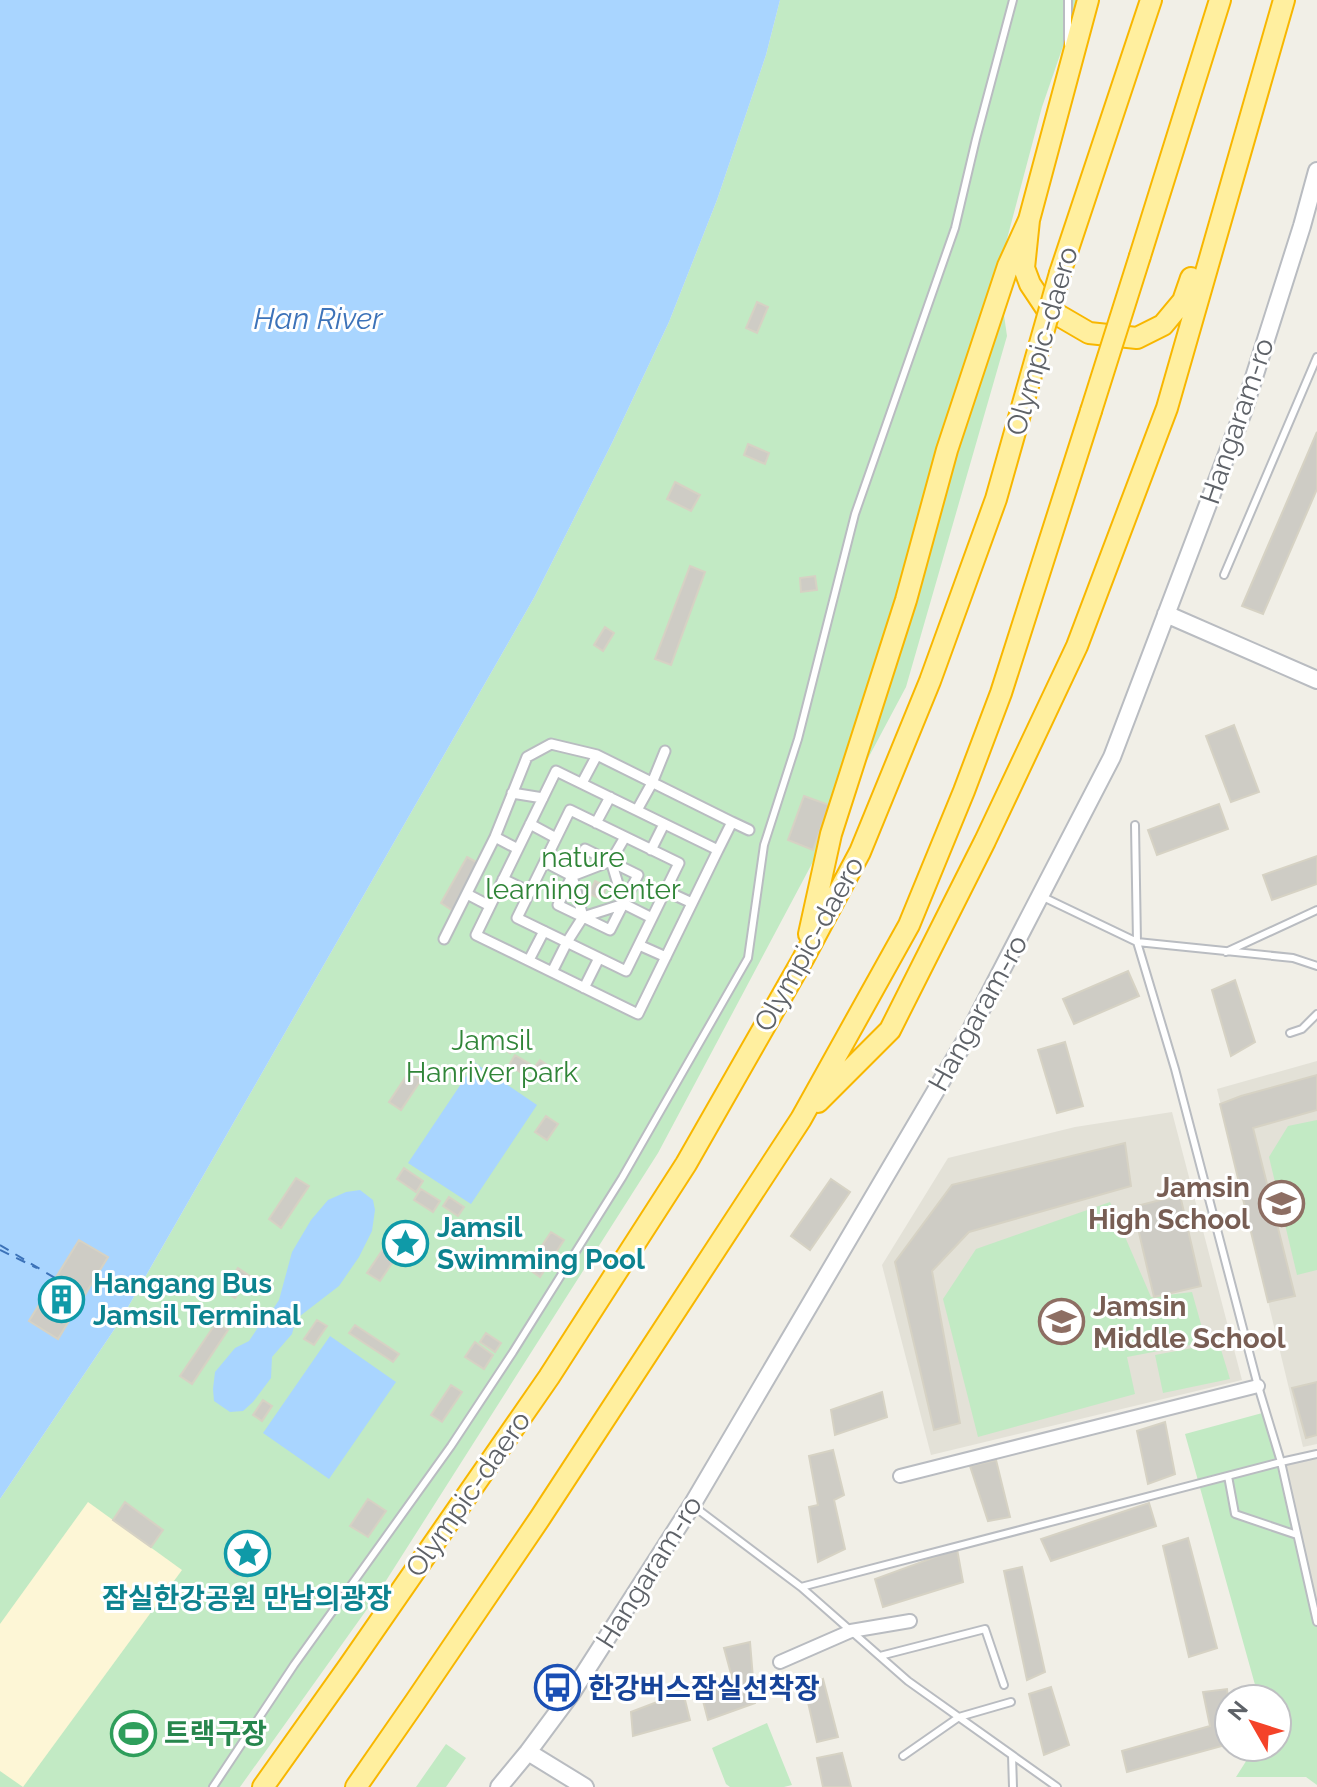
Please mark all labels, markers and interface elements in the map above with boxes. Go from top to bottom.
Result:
street label: Olympic-daero [999,243,1085,439]
water label: Han River [253,301,384,336]
street label: Hangaram-ro [1193,334,1281,508]
park label: nature learning center [485,841,681,906]
street label: Olympic-daero [747,851,871,1037]
street label: Hangaram-ro [922,929,1034,1097]
park label: Jamsil Hanriver park [406,1024,578,1089]
place label: Jamsin High School [1088,1171,1250,1236]
school or university icon: Jamsin High School [1257,1179,1305,1227]
place label: Jamsil Swimming Pool [437,1211,645,1276]
place icon: Jamsil Swimming Pool [382,1219,430,1267]
place label: Hangang Bus Jamsil Terminal [93,1267,301,1332]
building icon: Hangang Bus Jamsil Terminal [38,1275,86,1323]
place label: Jamsin Middle School [1093,1290,1286,1355]
school or university icon: Jamsin Middle School [1038,1298,1086,1346]
street label: Olympic-daero [399,1405,537,1583]
street label: Hangaram-ro [589,1490,709,1654]
place icon: 잠실한강공원 만남의광장 [223,1529,271,1577]
place label: 잠실한강공원 만남의광장 [102,1582,392,1615]
bus stop icon: 한강버스잠실선착장 [533,1664,581,1712]
place label: 한강버스잠실선착장 [588,1672,820,1705]
north arrow [1213,1683,1293,1763]
text: N [1222,1696,1253,1725]
sports icon: 트랙구장 [109,1709,157,1757]
place label: 트랙구장 [164,1717,267,1750]

